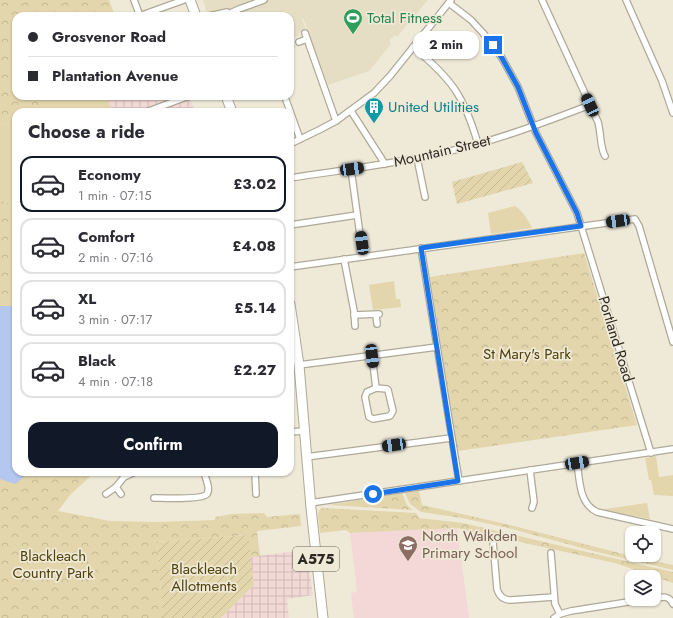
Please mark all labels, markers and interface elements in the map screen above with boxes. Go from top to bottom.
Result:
sports icon: Total Fitness [342,7,364,35]
place label: Total Fitness [367,7,442,29]
text: Grosvenor Road [52,26,166,48]
callout: 2 min [413,31,479,59]
text: 2 min [429,35,463,54]
route end [484,36,502,54]
text: Plantation Avenue [52,65,178,87]
car [579,92,601,118]
building icon: United Utilities [363,96,385,124]
place label: United Utilities [388,96,479,118]
text: Choose a ride [28,119,145,145]
street label: Mountain Street [391,129,493,173]
car [339,161,365,177]
text: Economy [78,164,141,186]
icon: car [30,166,66,202]
text: £3.02 [233,173,276,195]
text: 1 min · 07:15 [78,186,152,205]
car [605,213,631,229]
text: Comfort [78,226,135,248]
icon: car [30,228,66,264]
car [354,230,370,256]
text: £4.08 [232,235,276,257]
text: 2 min · 07:16 [78,248,153,267]
text: XL [78,288,96,310]
icon: car [30,290,66,326]
street label: Portland Road [593,293,639,385]
text: £5.14 [234,297,276,319]
text: 3 min · 07:17 [78,310,152,329]
car [365,343,379,369]
park label: St Mary's Park [483,343,571,365]
text: Black [78,350,116,372]
icon: car [30,352,66,388]
text: £2.27 [233,359,276,381]
text: 4 min · 07:18 [78,372,153,391]
button: Confirm [28,422,278,468]
car [381,437,407,453]
car [564,455,590,471]
route start [364,485,382,503]
place label: North Walkden Primary School [422,525,518,564]
map controls [625,526,661,606]
button: locate [625,526,661,562]
school or university icon: North Walkden Primary School [397,534,419,562]
park label: Blackleach Country Park [12,545,94,584]
road number: A575 [293,547,339,571]
park label: Blackleach Allotments [171,558,237,597]
button: layers [625,570,661,606]

